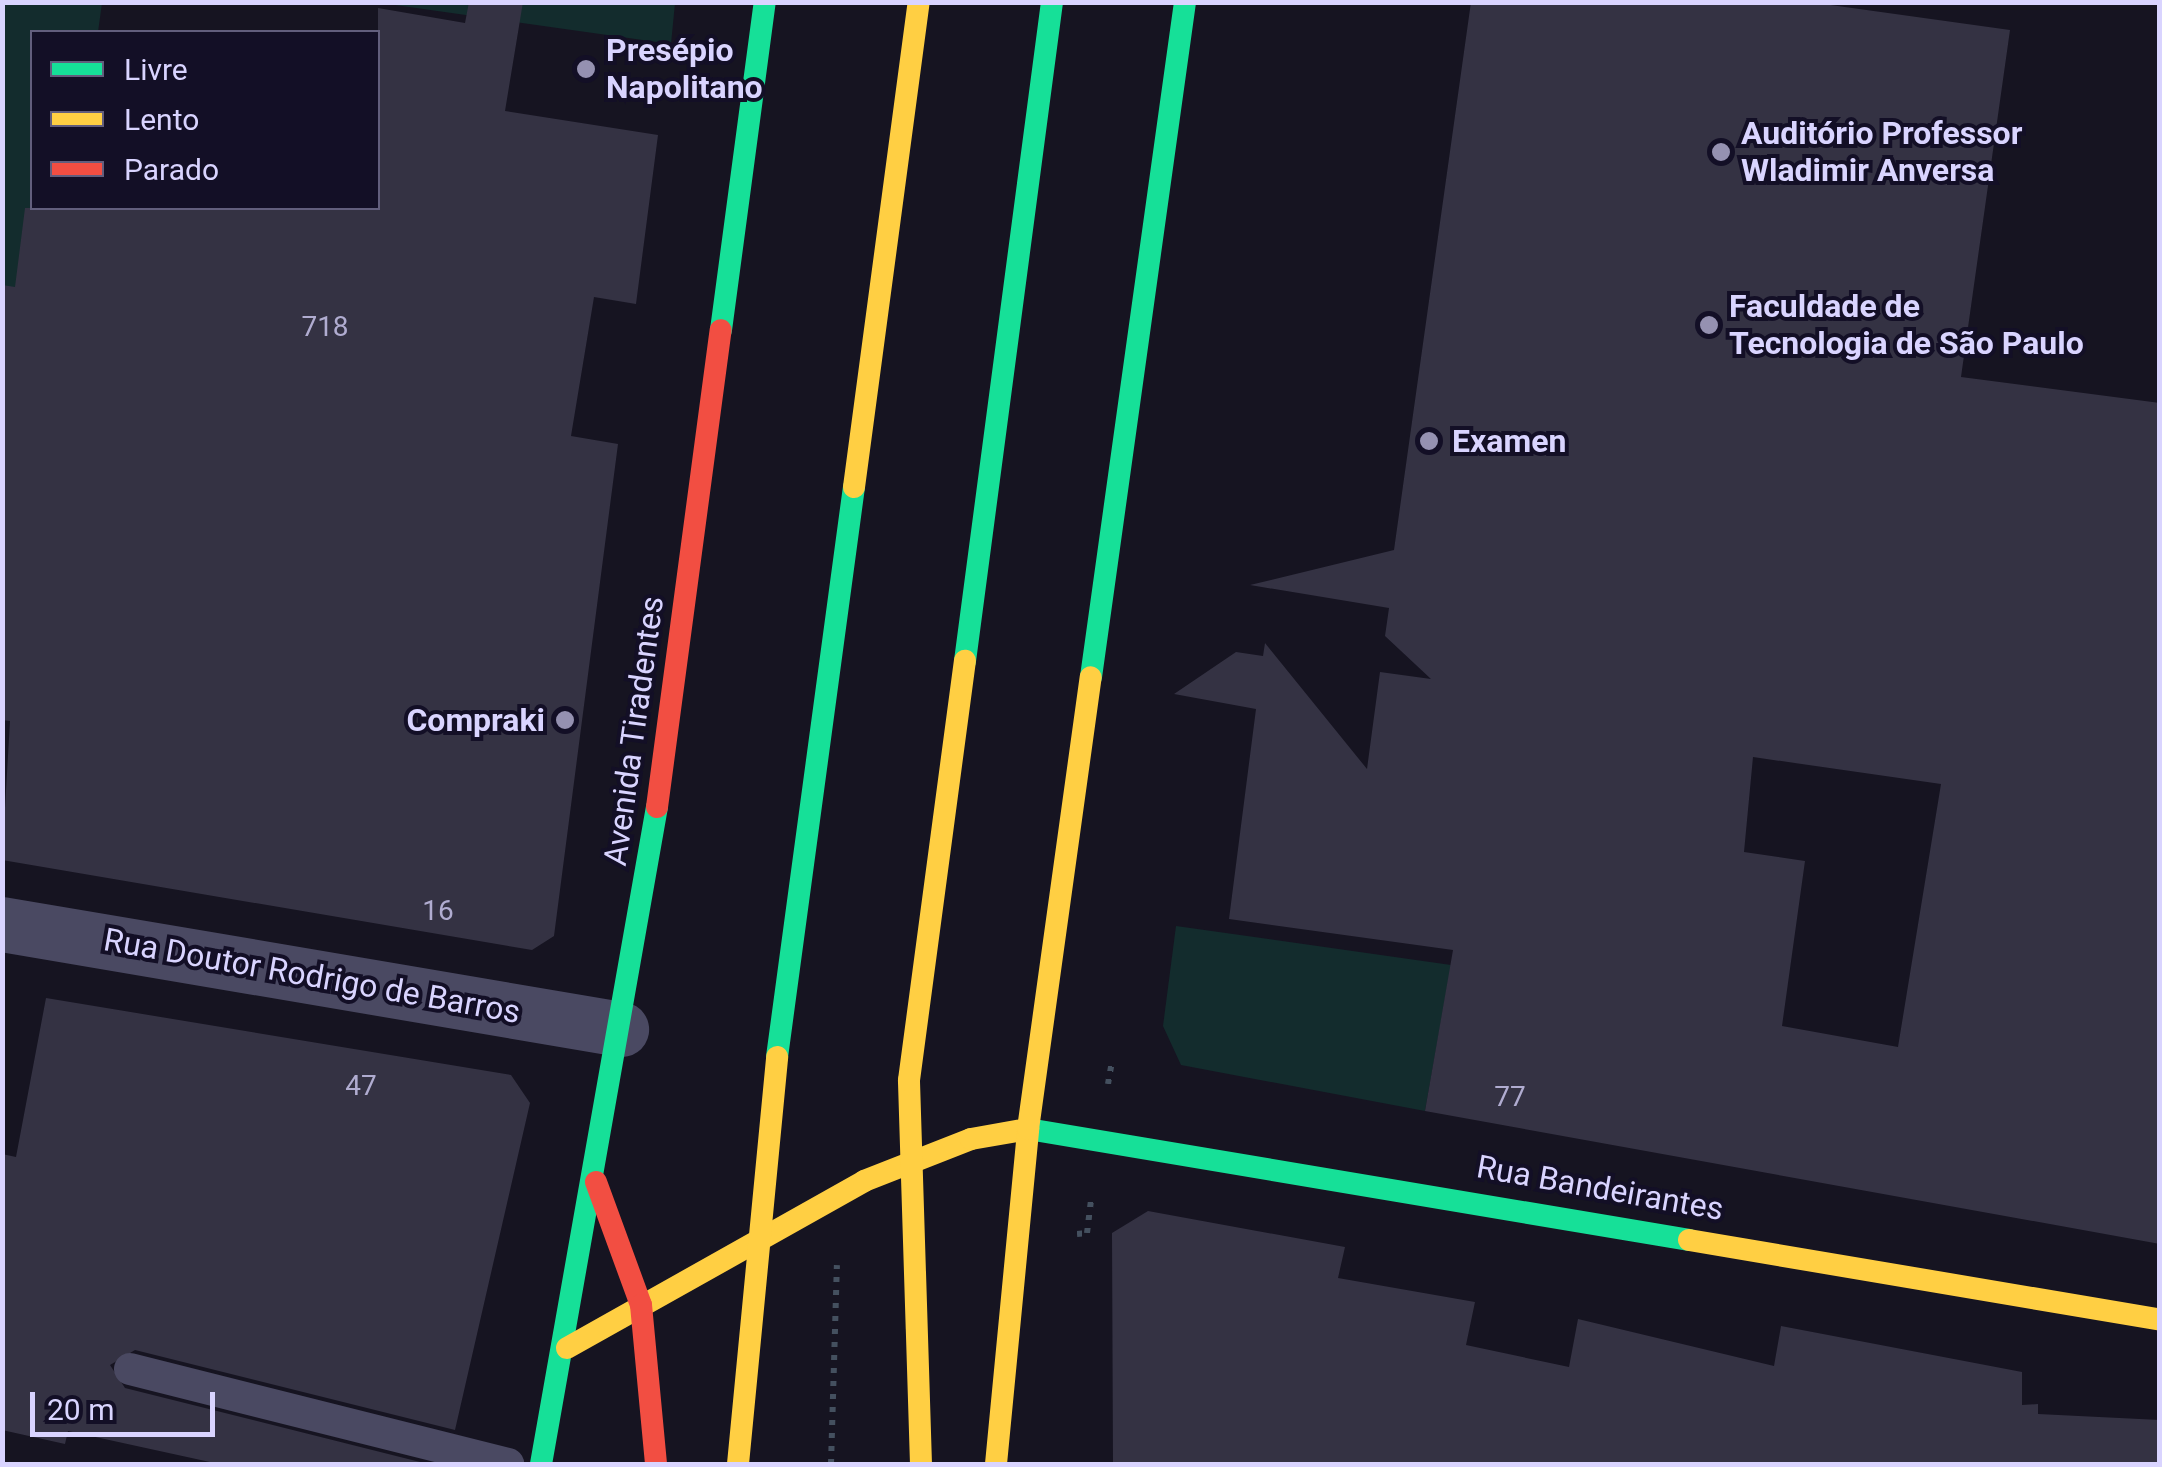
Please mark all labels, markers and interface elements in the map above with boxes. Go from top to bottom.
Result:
legend [30,30,380,210]
place label: Presépio Napolitano [606,32,763,107]
text: Livre [124,52,188,87]
marker: Presépio Napolitano [575,58,597,80]
text: Lento [124,102,199,137]
place label: Auditório Professor Wladimir Anversa [1741,115,2022,190]
marker: Auditório Professor Wladimir Anversa [1710,141,1732,163]
text: Parado [124,152,219,187]
place label: Faculdade de Tecnologia de São Paulo [1729,288,2084,363]
house number: 718 [301,310,349,344]
marker: Faculdade de Tecnologia de São Paulo [1698,314,1720,336]
place label: Examen [1452,422,1566,460]
marker: Examen [1416,428,1442,454]
street label: Avenida Tiradentes [596,593,672,869]
place label: Compraki [406,701,545,739]
marker: Compraki [554,709,576,731]
house number: 16 [422,894,454,928]
street label: Rua Doutor Rodrigo de Barros [101,920,523,1032]
house number: 47 [345,1069,377,1103]
house number: 77 [1494,1080,1526,1114]
street label: Rua Bandeirantes [1474,1147,1726,1229]
scale bar [35,1372,220,1434]
text: 20 m [47,1392,114,1427]

